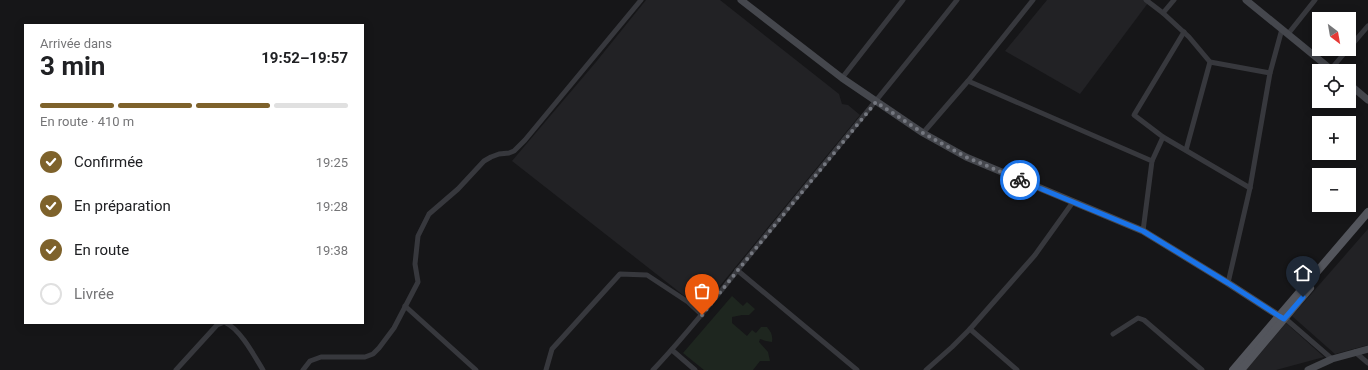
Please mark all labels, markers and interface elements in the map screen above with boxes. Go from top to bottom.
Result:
north arrow [1312,12,1356,56]
map controls [1312,12,1356,212]
text: Arrivée dans [40,36,112,51]
text: 19:52–19:57 [261,49,348,67]
text: 3 min [40,51,105,81]
button: locate [1312,64,1356,108]
text: En route · 410 m [40,114,134,129]
button: + [1312,116,1356,160]
icon: check [40,151,62,173]
text: Confirmée [74,153,143,171]
text: 19:25 [316,155,348,170]
courier [1000,160,1040,200]
button: − [1312,168,1356,212]
icon: bike [1009,169,1031,191]
icon: check [40,195,62,217]
text: En préparation [74,197,171,215]
text: 19:28 [316,199,348,214]
icon: check [40,239,62,261]
text: En route [74,241,129,259]
text: 19:38 [316,243,348,258]
pin [1286,256,1320,297]
icon: home [1292,262,1314,284]
pin [685,274,719,315]
icon: bag [691,280,713,302]
text: Livrée [74,285,114,303]

